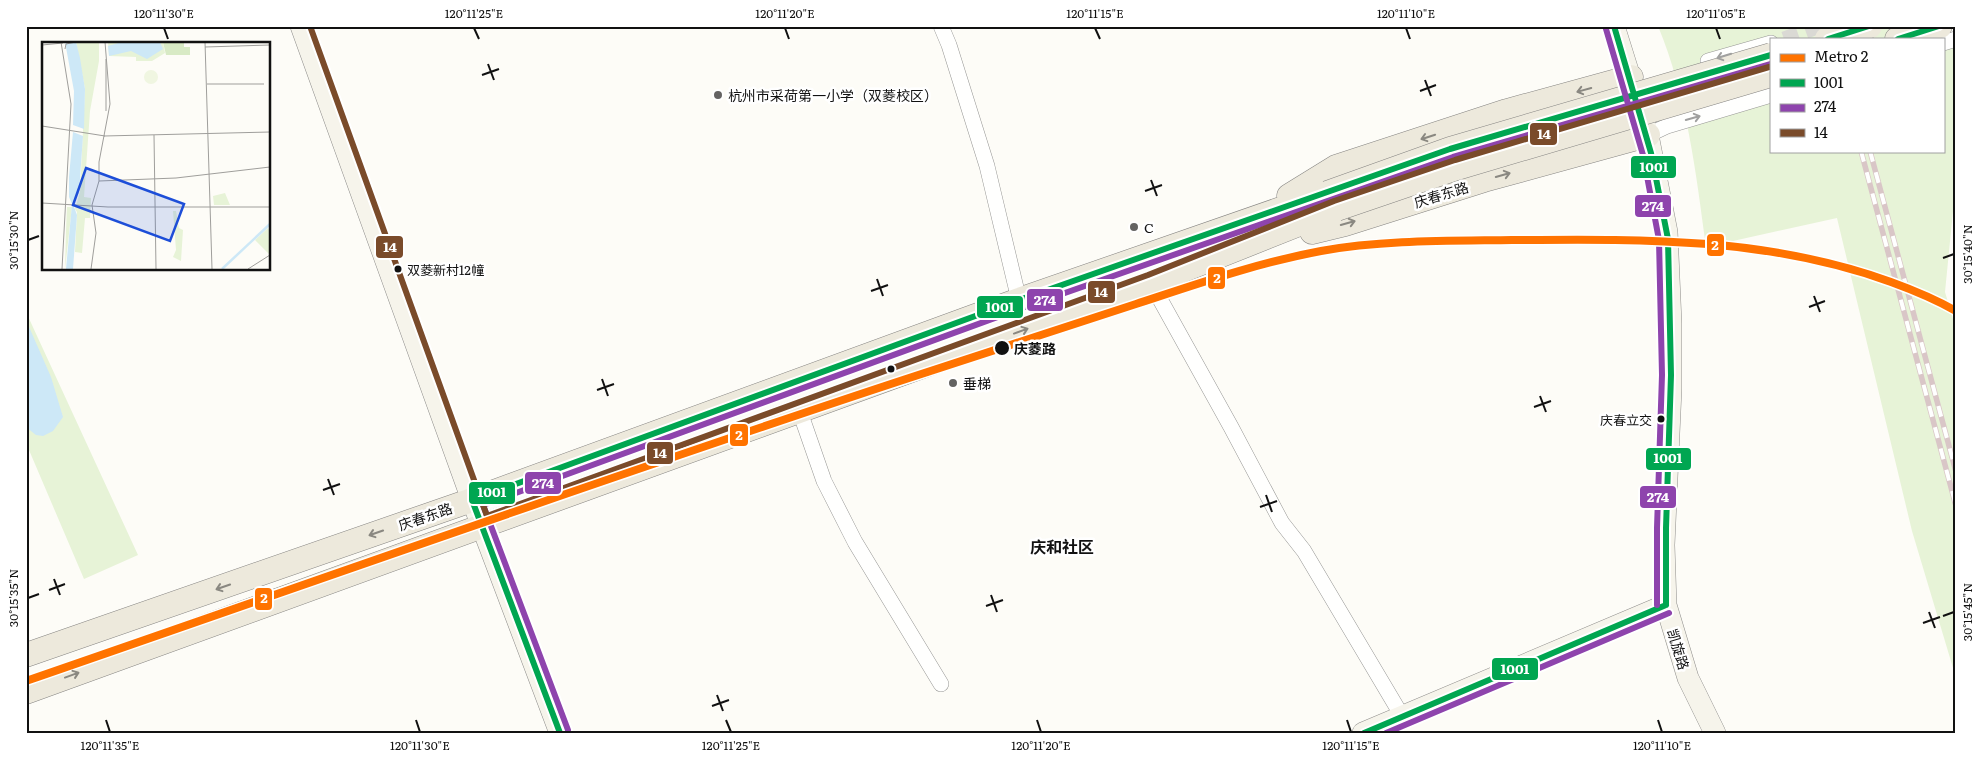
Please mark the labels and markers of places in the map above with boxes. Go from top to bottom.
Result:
place label: 杭州市采荷第一小学（双菱校区） [728,85,938,105]
marker: 杭州市采荷第一小学（双菱校区） [712,89,724,101]
place label: C [1144,217,1154,237]
marker: C [1128,221,1140,233]
place label: 双菱新村12幢 [407,260,484,279]
marker: 双菱新村12幢 [393,264,403,274]
place label: 庆菱路 [1014,338,1056,358]
marker: 庆菱路 [993,339,1011,357]
unlabelled marker [886,364,896,374]
place label: 垂梯 [963,373,991,393]
marker: 垂梯 [947,377,959,389]
place label: 庆春立交 [1600,410,1652,429]
marker: 庆春立交 [1656,414,1666,424]

